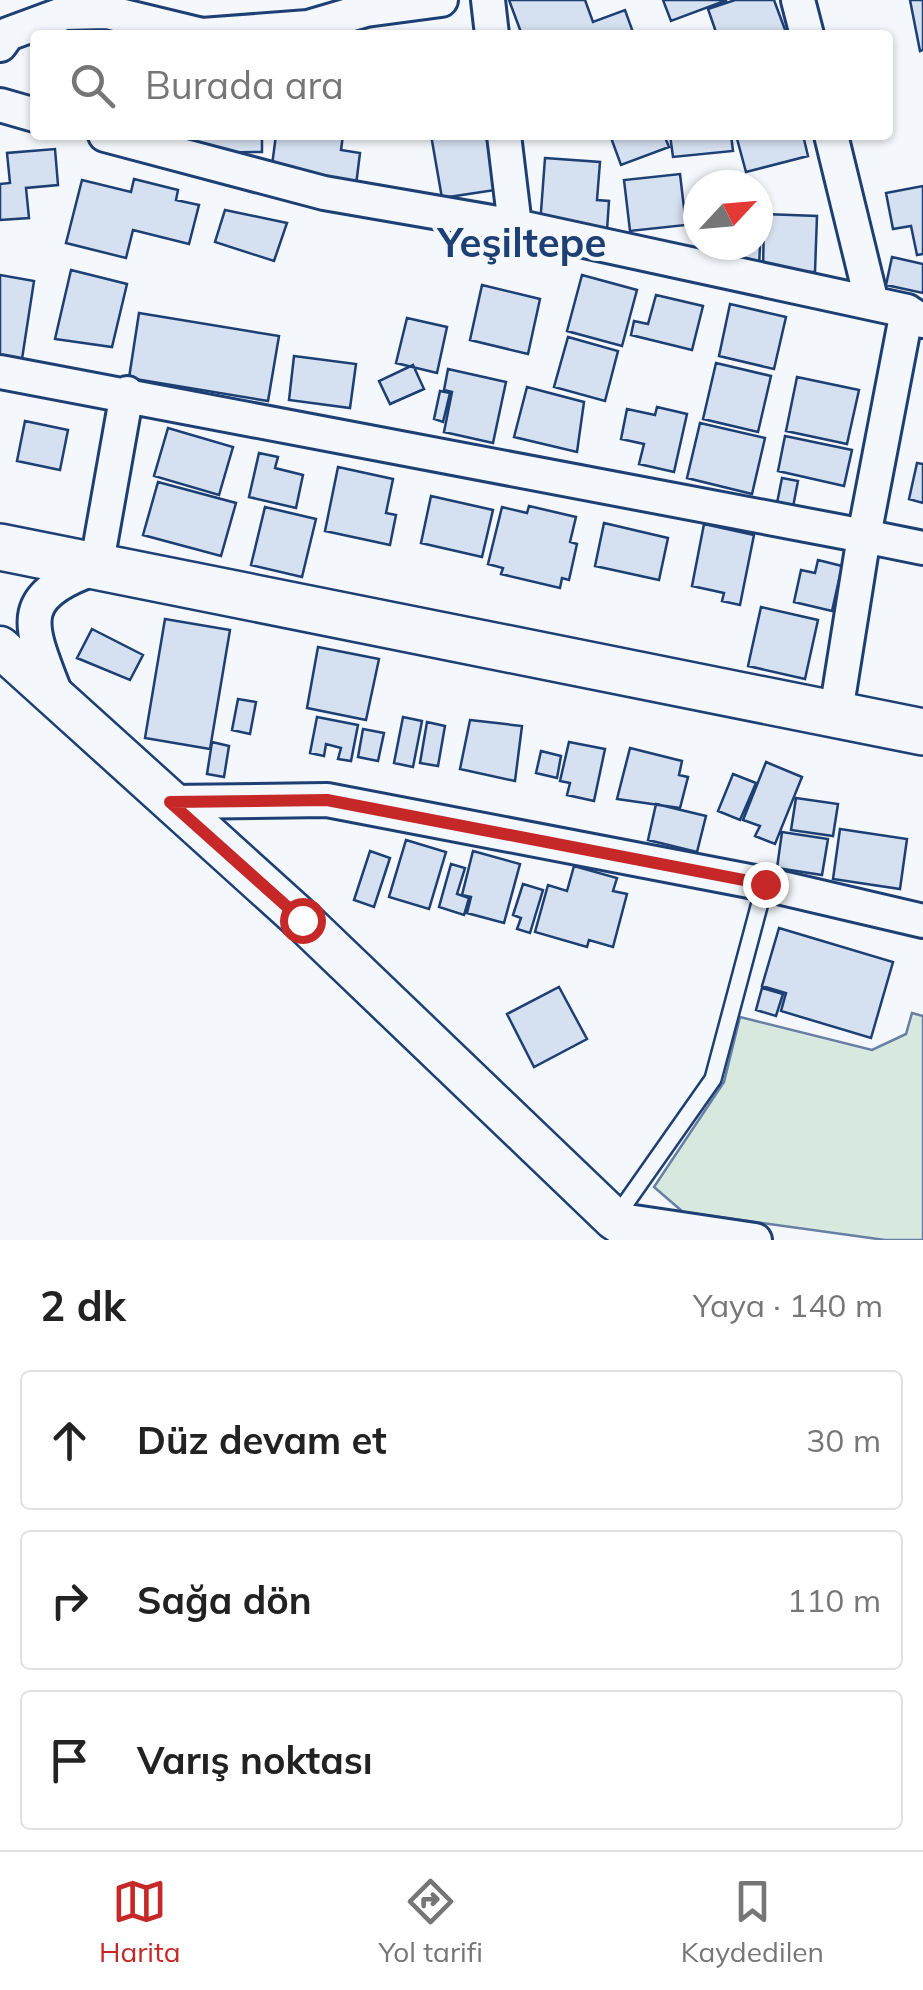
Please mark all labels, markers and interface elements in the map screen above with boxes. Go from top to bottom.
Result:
search box [30,30,893,140]
icon: search [65,58,120,113]
text: Burada ara [145,61,344,109]
north arrow [683,170,773,260]
district label: Yeşiltepe [436,217,606,267]
route end [743,862,789,908]
route start [280,898,326,944]
text: 2 dk [40,1279,126,1332]
text: Yaya · 140 m [693,1285,883,1325]
icon: ahead [42,1413,97,1468]
text: Düz devam et [137,1416,387,1464]
text: 30 m [806,1420,881,1460]
icon: right [42,1573,97,1628]
text: Sağa dön [137,1576,312,1624]
text: 110 m [787,1580,881,1620]
icon: arrive [42,1733,97,1788]
text: Varış noktası [137,1736,373,1784]
tab: Harita [99,1874,181,1969]
tab: Yol tarifi [379,1874,483,1969]
tab: Kaydedilen [681,1874,824,1969]

